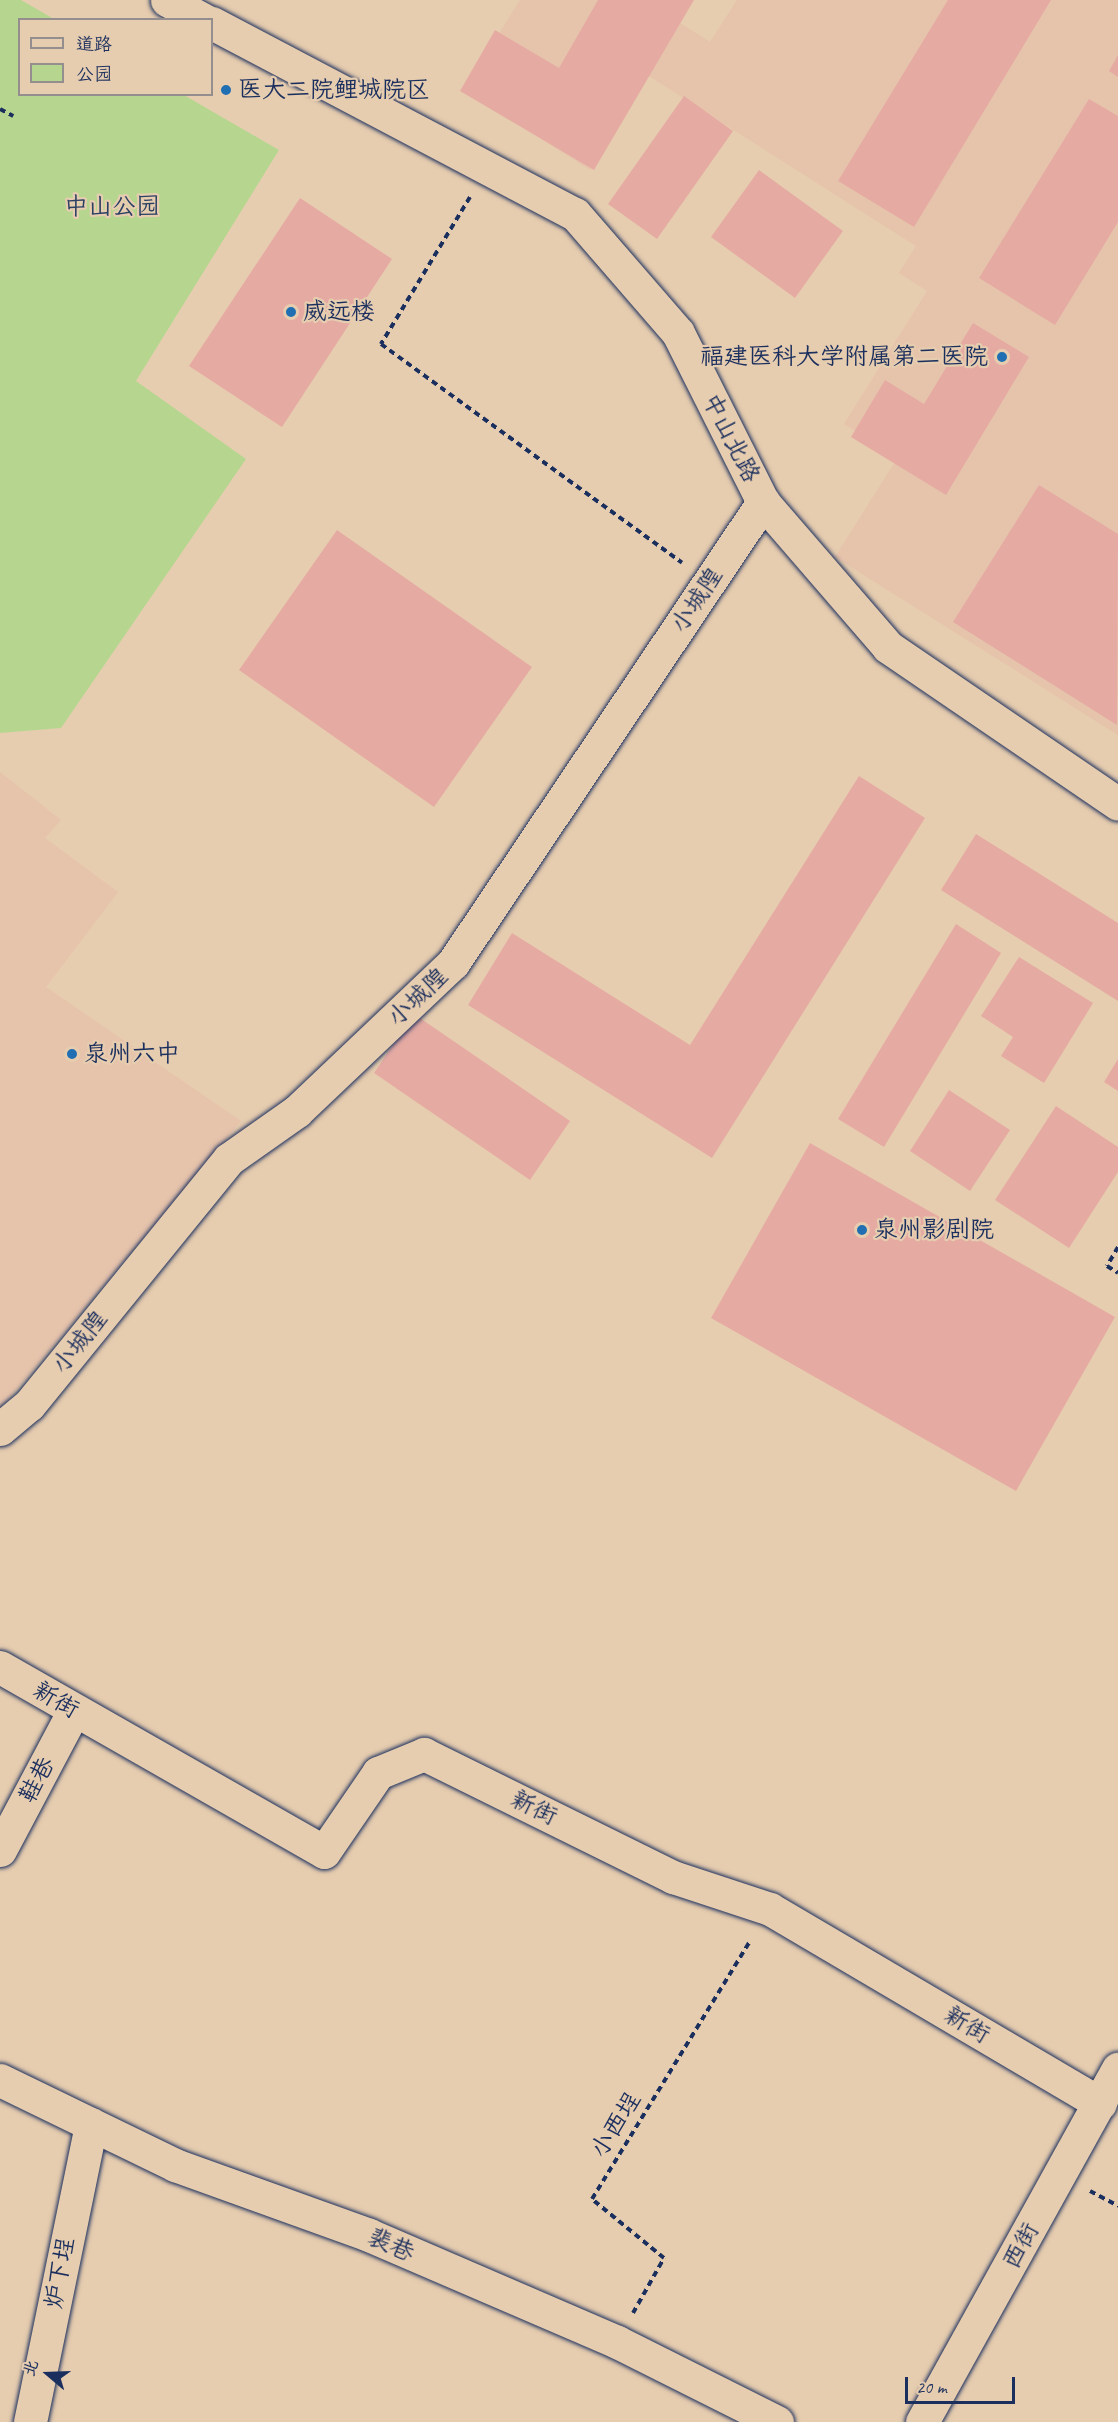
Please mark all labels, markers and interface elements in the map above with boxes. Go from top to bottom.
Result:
legend [18,18,213,96]
text: 道路 [76,33,112,55]
text: 公园 [76,63,112,85]
place label: 医大二院鲤城院区 [238,76,430,104]
marker: 医大二院鲤城院区 [219,83,233,97]
park label: 中山公园 [64,193,160,221]
place label: 威远楼 [303,298,375,326]
marker: 威远楼 [284,305,298,319]
place label: 福建医科大学附属第二医院 [700,343,988,371]
marker: 福建医科大学附属第二医院 [993,348,1011,366]
street label: 中山北路 [696,389,766,487]
street label: 小城隍 [665,562,729,638]
street label: 小城隍 [382,962,454,1032]
place label: 泉州六中 [84,1040,180,1068]
marker: 泉州六中 [65,1047,79,1061]
place label: 泉州影剧院 [874,1216,994,1244]
marker: 泉州影剧院 [855,1223,869,1237]
street label: 小城隍 [46,1305,114,1379]
street label: 新街 [28,1676,84,1724]
street label: 鞋巷 [13,1752,61,1808]
street label: 新街 [506,1785,562,1831]
street label: 新街 [939,2000,995,2050]
street label: 小西埕 [585,2087,647,2163]
street label: 西街 [997,2218,1045,2274]
street label: 裴巷 [363,2222,419,2268]
street label: 炉下埕 [39,2235,81,2311]
north arrow [18,2344,78,2404]
text: 北 [19,2357,43,2379]
scale bar [908,2365,1018,2403]
text: 20 m [916,2376,947,2398]

